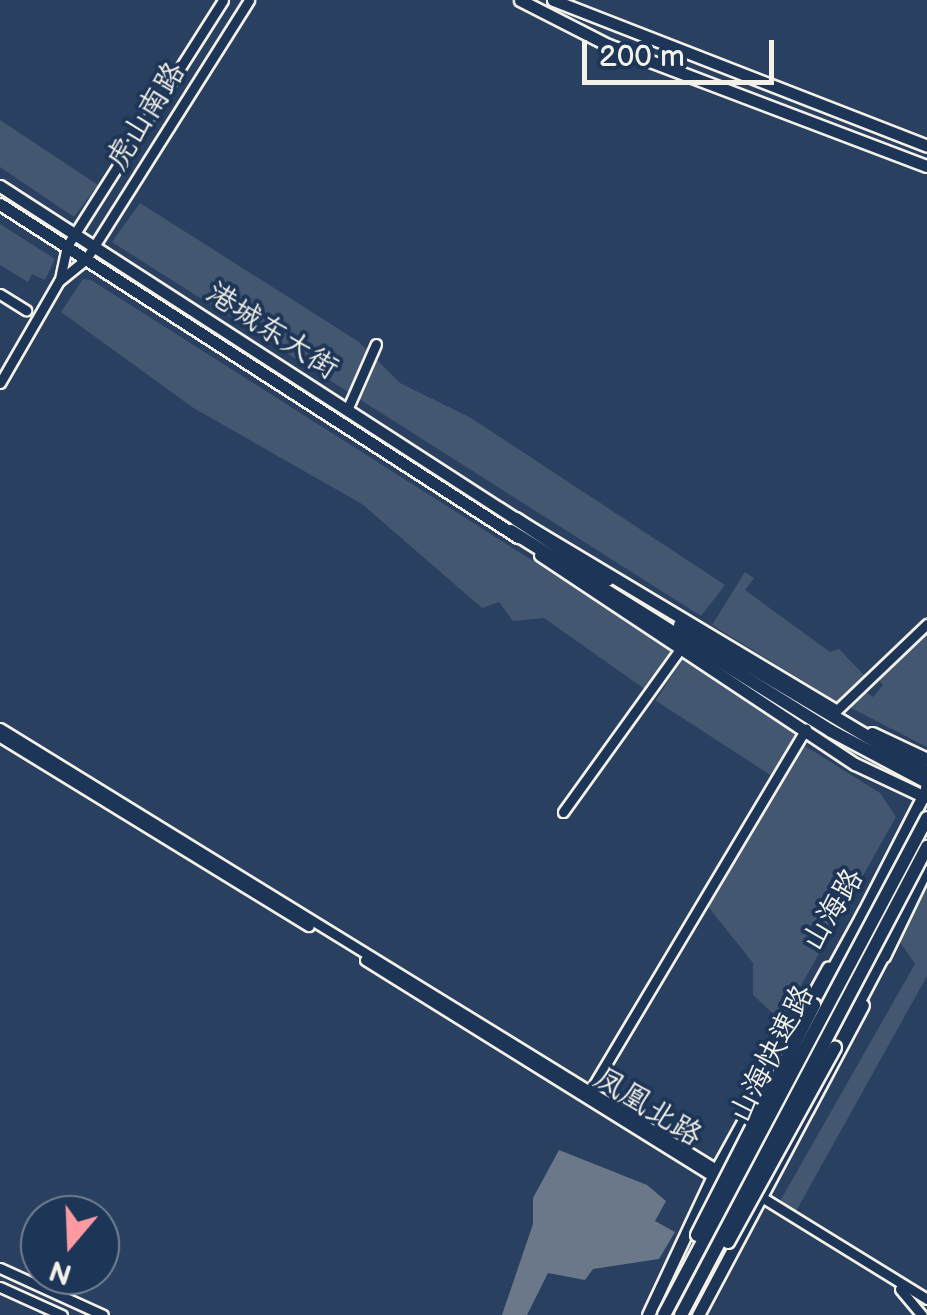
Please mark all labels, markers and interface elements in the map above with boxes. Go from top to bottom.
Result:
scale bar [587,20,780,82]
text: 200 m [599,39,685,75]
street label: 虎山南路 [99,56,193,176]
street label: 港城东大街 [199,275,345,387]
street label: 山海路 [794,862,872,958]
street label: 山海快速路 [722,979,822,1129]
street label: 凤凰北路 [588,1060,708,1154]
north arrow [20,1195,120,1295]
text: N [45,1253,76,1291]

